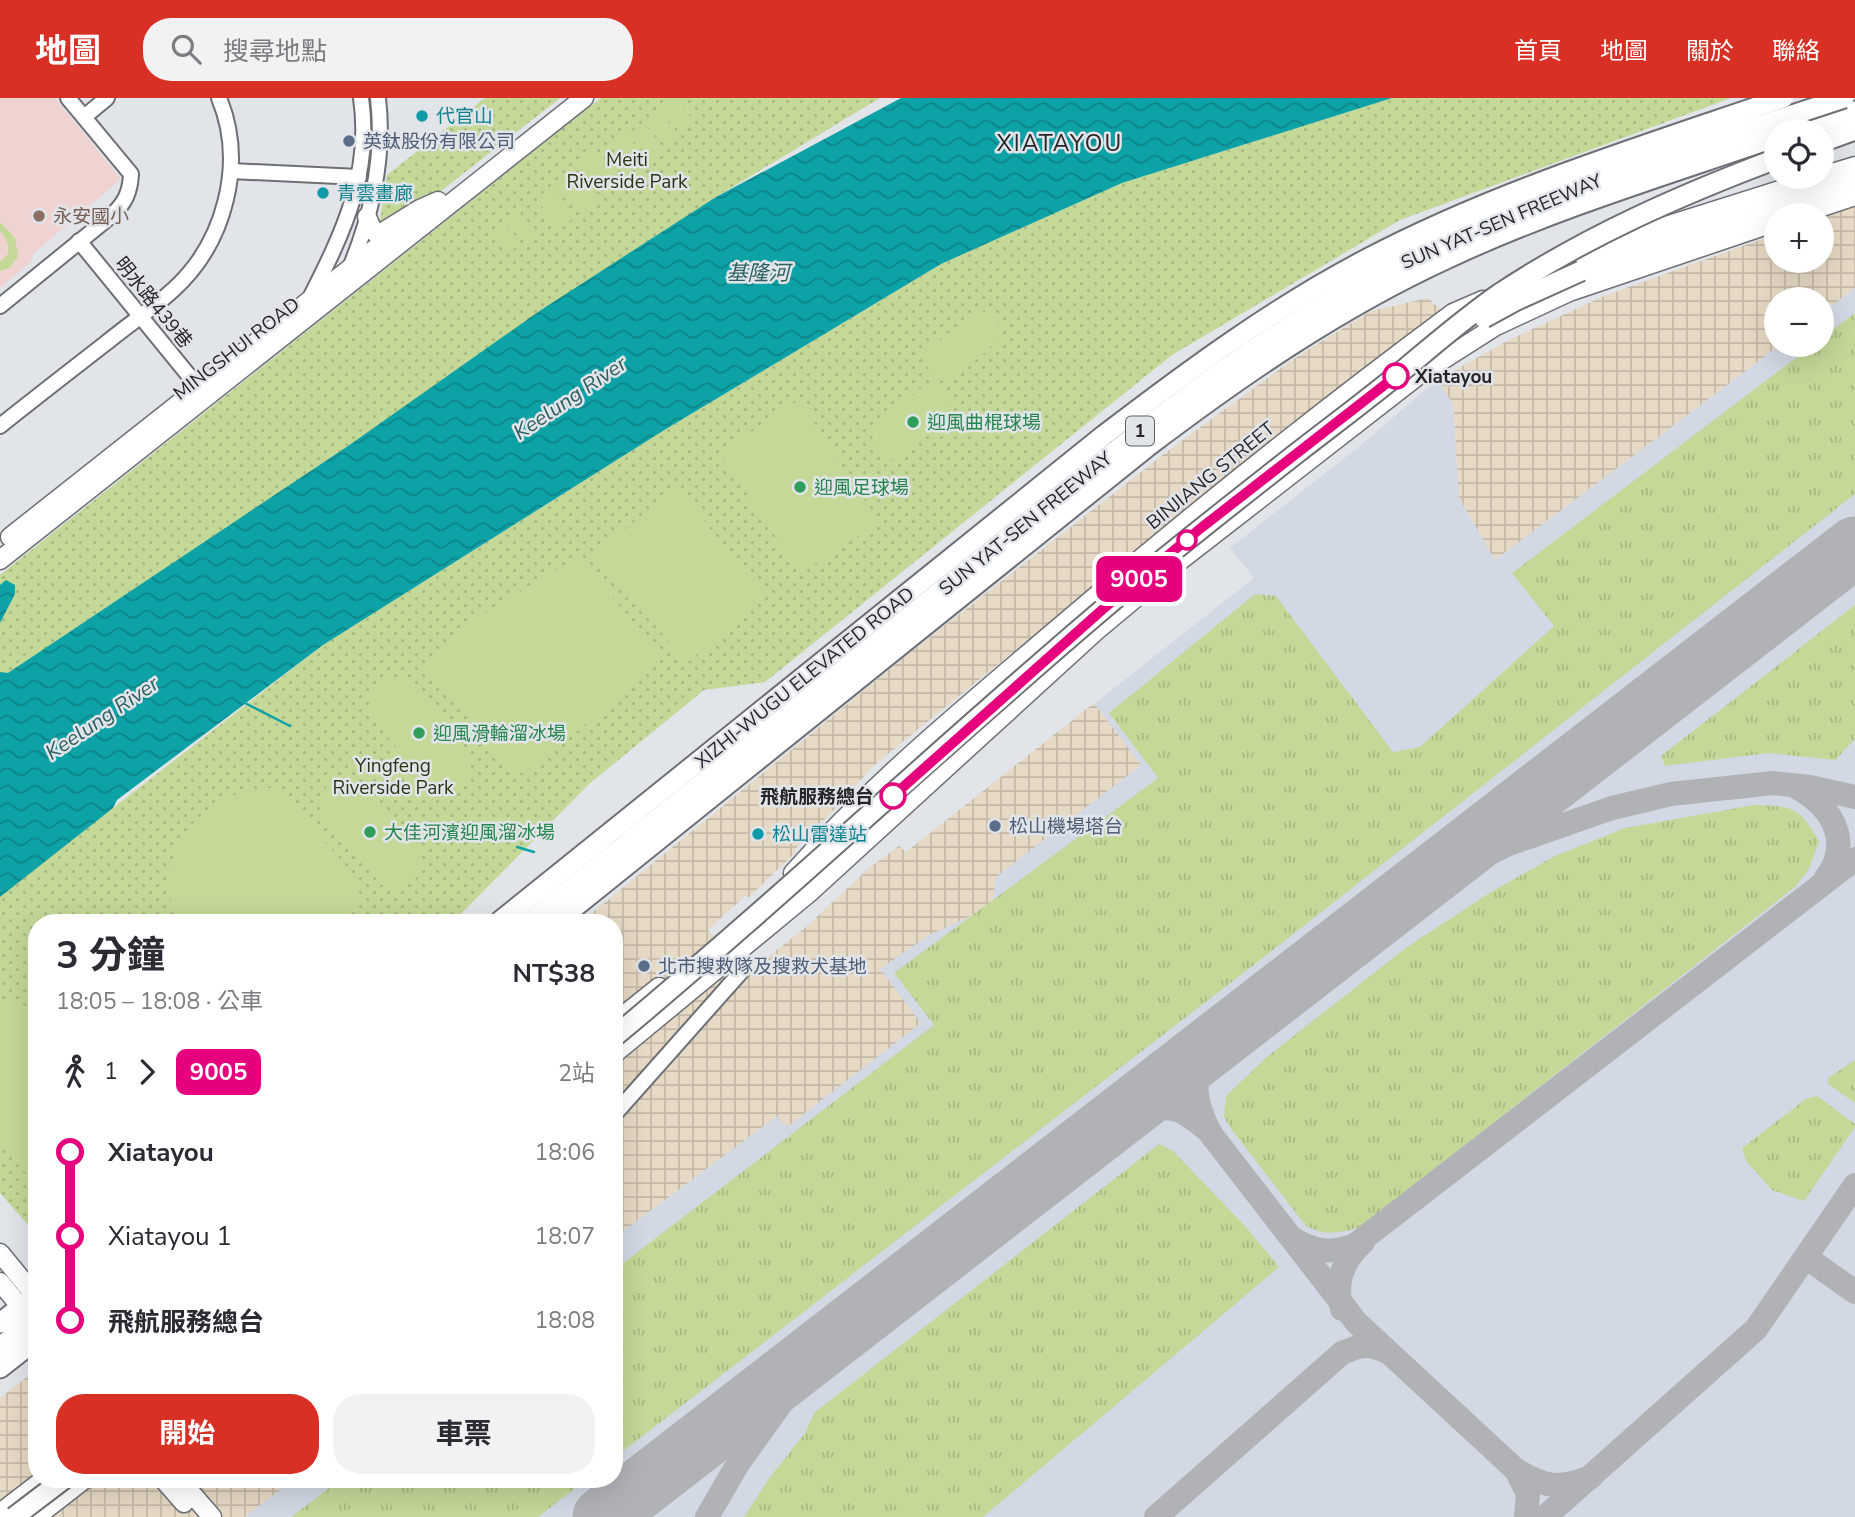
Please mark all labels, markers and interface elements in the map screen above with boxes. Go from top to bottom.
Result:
search box [143,18,633,81]
text: 地圖 [35,29,101,74]
icon: search [167,30,205,68]
text: 搜尋地點 [223,34,327,69]
text: 首頁 [1514,35,1562,67]
text: 地圖 [1600,35,1648,67]
text: 關於 [1686,35,1734,67]
text: 聯絡 [1772,35,1820,67]
place label: 代官山 [436,104,493,130]
marker: 代官山 [414,108,430,124]
map controls [1764,119,1834,357]
button: locate [1764,119,1834,189]
district label: XIATAYOU [997,128,1123,159]
place label: 英鈦股份有限公司 [363,129,515,155]
marker: 英鈦股份有限公司 [341,133,357,149]
park label: Meiti Riverside Park [566,147,688,195]
street label: SUN YAT-SEN FREEWAY [1397,168,1606,276]
place label: 青雲畫廊 [337,181,413,207]
marker: 青雲畫廊 [315,185,331,201]
button: + [1764,203,1834,273]
place label: 永安國小 [53,204,129,230]
marker: 永安國小 [31,208,47,224]
street label: 明水路439巷 [108,252,198,354]
water label: 基隆河 [727,259,793,287]
button: − [1764,287,1834,357]
street label: MINGSHUI ROAD [168,291,305,406]
water label: Keelung River [508,349,633,446]
marker: Xiatayou [1383,363,1409,389]
place label: Xiatayou [1414,364,1492,390]
place label: 迎風曲棍球場 [927,410,1041,436]
marker: 迎風曲棍球場 [905,414,921,430]
road number: 1 [1126,416,1154,446]
street label: BINJIANG STREET [1141,416,1281,536]
street label: SUN YAT-SEN FREEWAY [934,445,1118,602]
place label: 迎風足球場 [814,475,909,501]
marker: 迎風足球場 [792,479,808,495]
unlabelled marker [1177,530,1197,550]
line badge: 9005 [1090,556,1188,602]
text: 9005 [1110,563,1168,595]
street label: XIZHI-WUGU ELEVATED ROAD [689,581,920,775]
water label: Keelung River [40,669,165,766]
place label: 迎風滑輪溜冰場 [433,721,566,747]
marker: 迎風滑輪溜冰場 [411,725,427,741]
park label: Yingfeng Riverside Park [332,753,454,801]
marker: 飛航服務總台 [880,783,906,809]
place label: 飛航服務總台 [760,784,874,810]
place label: 松山機場塔台 [1009,814,1123,840]
marker: 松山機場塔台 [987,818,1003,834]
place label: 大佳河濱迎風溜冰場 [384,820,555,846]
place label: 松山雷達站 [772,822,867,848]
marker: 大佳河濱迎風溜冰場 [362,824,378,840]
marker: 松山雷達站 [750,826,766,842]
text: 3 分鐘 [56,930,165,981]
place label: 北市搜救隊及搜救犬基地 [658,954,867,980]
text: NT$38 [513,956,595,991]
marker: 北市搜救隊及搜救犬基地 [636,958,652,974]
text: 18:05 – 18:08 · 公車 [56,986,263,1017]
icon: walk [56,1053,94,1091]
icon: forward [128,1053,166,1091]
text: 1 [104,1056,118,1087]
text: 9005 [190,1056,247,1088]
text: 2站 [558,1058,595,1089]
text: Xiatayou [108,1135,214,1170]
text: 18:06 [535,1137,595,1168]
text: Xiatayou 1 [108,1219,232,1254]
text: 18:07 [535,1221,595,1252]
text: 飛航服務總台 [108,1305,264,1340]
text: 18:08 [535,1305,595,1336]
button: 開始 [56,1394,319,1474]
button: 車票 [333,1394,595,1474]

